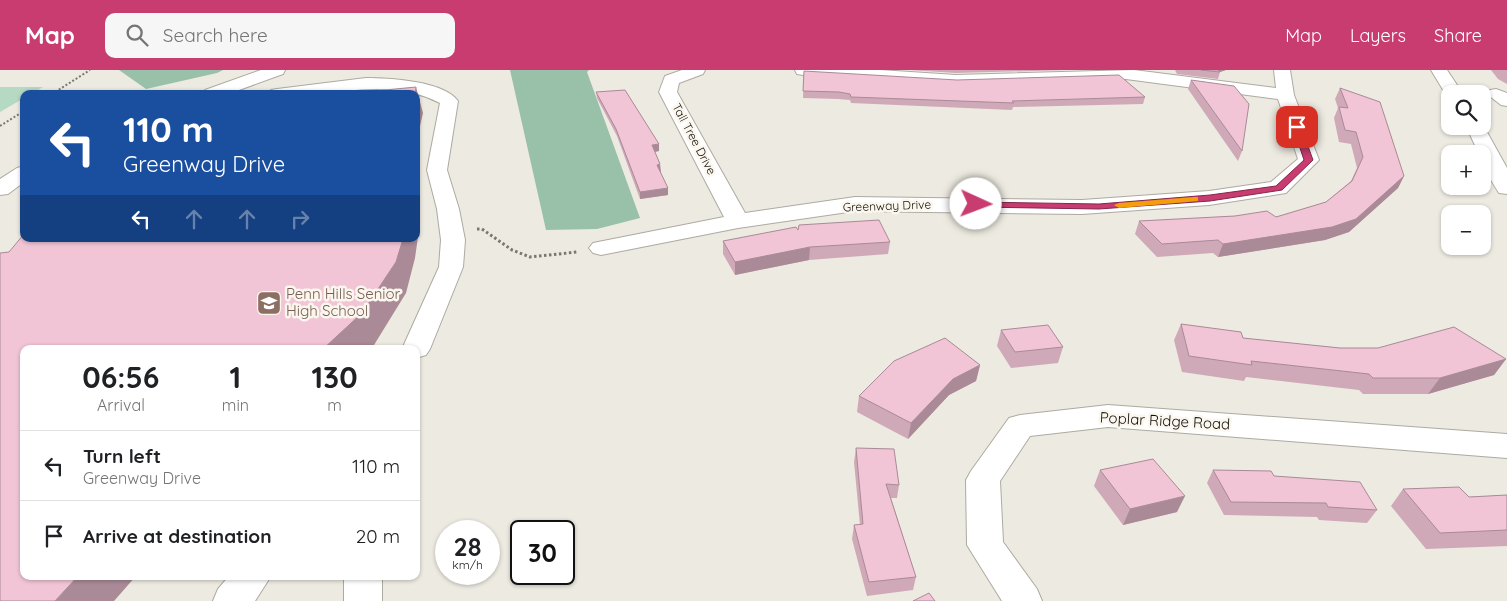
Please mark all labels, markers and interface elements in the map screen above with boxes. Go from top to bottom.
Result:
search box [105,13,455,58]
text: Map [25,20,75,50]
icon: search [123,21,151,49]
text: Search here [163,23,268,47]
text: Map [1285,24,1322,47]
text: Layers [1350,24,1406,47]
text: Share [1434,24,1482,47]
map controls [1441,85,1491,255]
button: search [1441,85,1491,135]
street label: Tall Tree Drive [669,100,720,177]
pin [1276,106,1318,148]
text: 110 m [123,107,214,151]
icon: left [40,110,105,175]
icon: arrive [1283,113,1311,141]
button: + [1441,145,1491,195]
text: Greenway Drive [123,150,285,178]
position arrow [949,177,1001,229]
street label: Greenway Drive [842,196,932,215]
icon: left [127,205,155,233]
icon: ahead [180,205,208,233]
icon: ahead [233,205,261,233]
icon: right [286,205,314,233]
button: − [1441,205,1491,255]
place label: Penn Hills Senior High School [286,284,401,320]
school or university icon: Penn Hills Senior High School [256,290,282,316]
text: 06:56 [82,358,159,396]
text: 1 [230,358,241,396]
text: 130 [311,358,358,396]
text: Arrival [97,395,145,415]
text: min [222,395,249,415]
text: m [327,395,342,415]
street label: Poplar Ridge Road [1099,408,1231,433]
text: Turn left [83,444,161,468]
icon: left [40,452,68,480]
text: 110 m [352,454,400,478]
text: Greenway Drive [83,468,201,488]
speed limit sign: 30 [510,520,575,585]
icon: arrive [40,522,68,550]
text: Arrive at destination [83,524,272,548]
text: 20 m [356,524,400,548]
text: 28 [454,531,481,562]
text: km/h [452,557,483,572]

